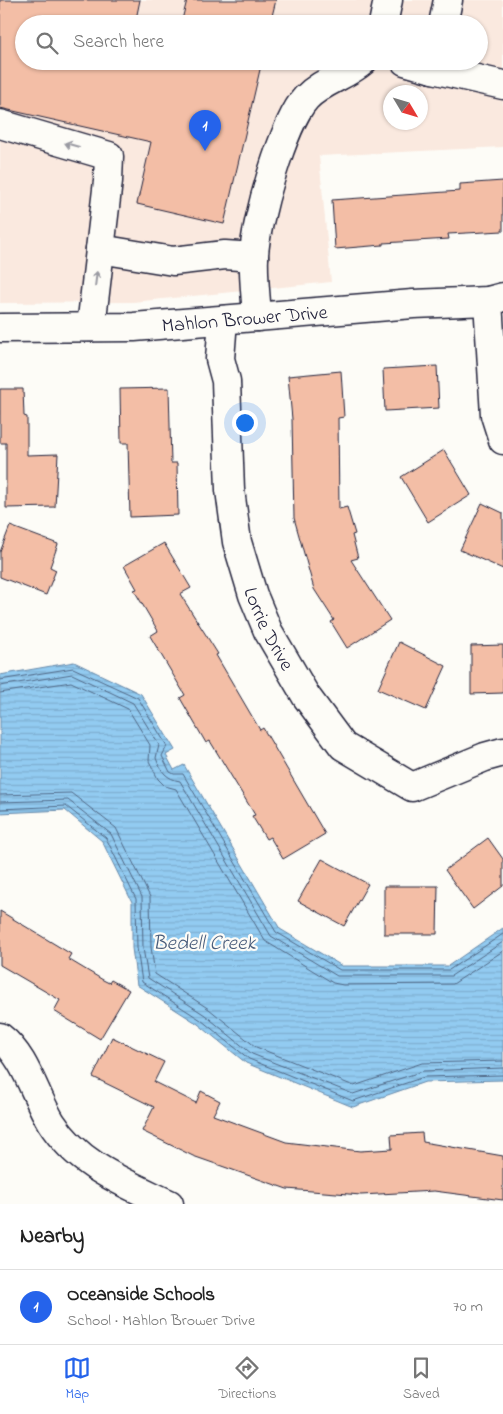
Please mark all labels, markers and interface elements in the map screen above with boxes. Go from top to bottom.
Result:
search box [15,15,488,70]
icon: search [33,29,61,57]
text: Search here [73,29,164,56]
north arrow [383,85,428,130]
pin: 1 [189,110,221,151]
one-way arrow [64,139,80,149]
one-way arrow [91,271,101,287]
street label: Mahlon Brower Drive [161,299,329,342]
your location [232,410,258,436]
street label: Lorrie Drive [235,584,300,677]
water label: Bedell Creek [152,929,256,959]
text: Nearby [20,1222,84,1252]
text: Oceanside Schools [67,1282,215,1309]
text: 1 [33,1295,39,1319]
text: 70 m [453,1295,483,1319]
text: School · Mahlon Brower Drive [67,1309,255,1333]
tab: Map [63,1354,91,1405]
tab: Directions [218,1354,276,1405]
tab: Saved [403,1354,440,1405]

